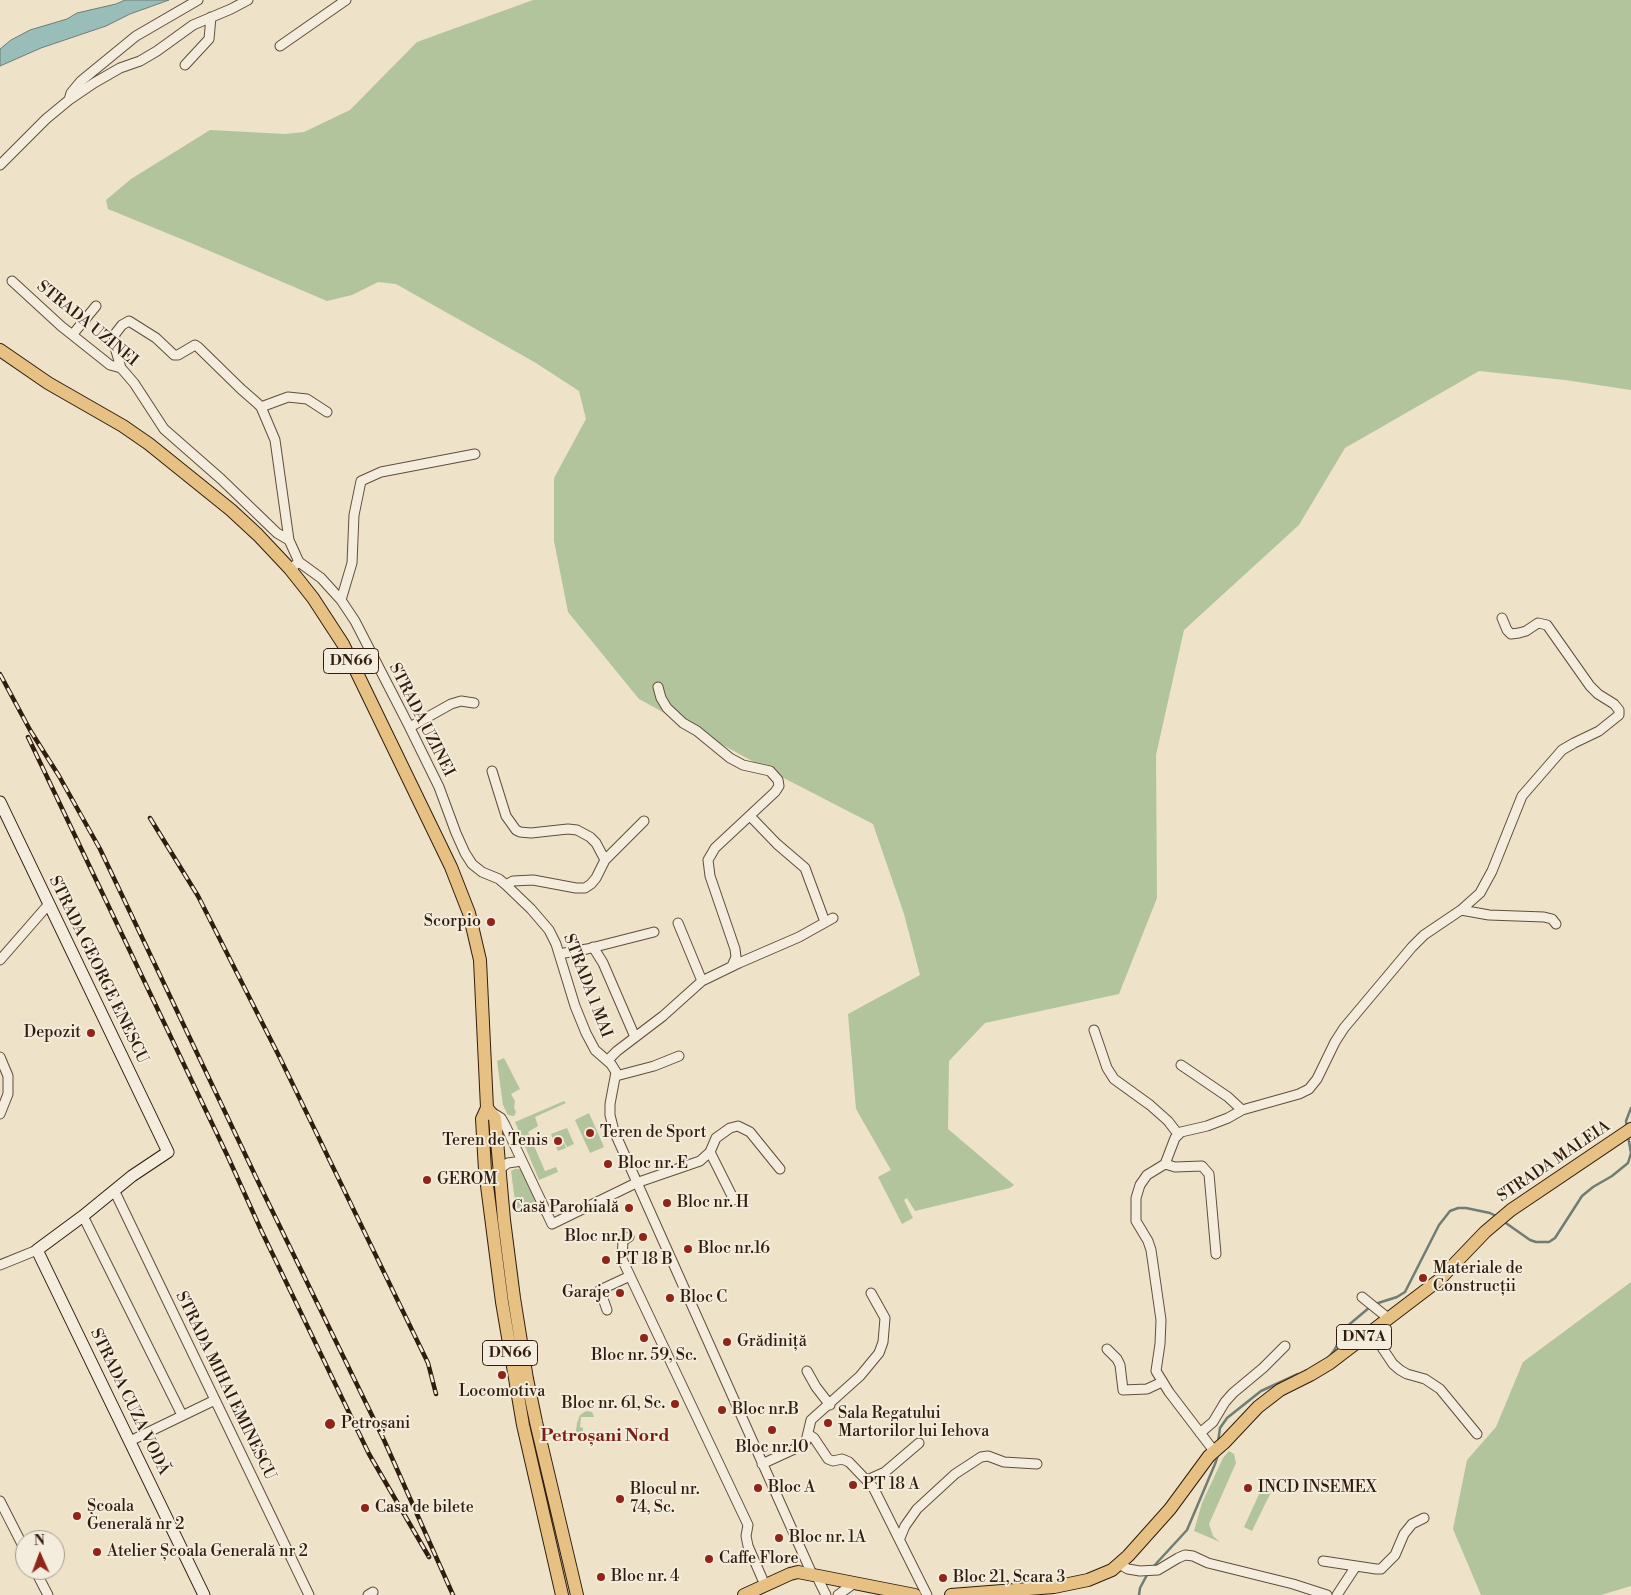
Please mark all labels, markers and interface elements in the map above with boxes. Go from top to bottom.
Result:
street label: STRADA UZINEI [32,277,142,371]
road number: DN66 [324,648,378,674]
street label: STRADA UZINEI [384,660,458,780]
street label: STRADA GEORGE ENESCU [44,873,152,1067]
place label: Scorpio [424,912,481,932]
marker: Scorpio [485,916,497,928]
street label: STRADA 1 MAI [558,932,616,1040]
place label: Depozit [24,1023,81,1043]
marker: Depozit [85,1027,97,1039]
street label: STRADA MALEIA [1494,1117,1614,1207]
place label: Teren de Sport [600,1123,706,1143]
marker: Teren de Sport [584,1127,596,1139]
place label: Teren de Tenis [442,1131,548,1151]
marker: Teren de Tenis [552,1135,564,1147]
place label: Bloc nr. E [618,1154,688,1174]
marker: Bloc nr. E [602,1158,614,1170]
place label: GEROM [437,1170,497,1190]
marker: GEROM [421,1174,433,1186]
place label: Bloc nr. H [677,1193,749,1213]
marker: Bloc nr. H [661,1197,673,1209]
place label: Casă Parohială [512,1198,619,1218]
marker: Casă Parohială [623,1202,635,1214]
place label: Bloc nr.D [565,1227,633,1247]
marker: Bloc nr.D [637,1231,649,1243]
place label: Bloc nr.16 [698,1239,770,1259]
marker: Bloc nr.16 [682,1243,694,1255]
place label: PT 18 B [616,1250,673,1270]
marker: PT 18 B [600,1254,612,1266]
place label: Materiale de Construcții [1433,1259,1523,1297]
marker: Materiale de Construcții [1417,1272,1429,1284]
place label: Garaje [562,1283,610,1303]
marker: Garaje [614,1287,626,1299]
street label: STRADA MIHAI EMINESCU [171,1288,279,1484]
place label: Bloc C [680,1288,727,1308]
marker: Bloc C [664,1292,676,1304]
road number: DN7A [1336,1324,1392,1350]
street label: STRADA CUZA VODĂ [85,1326,173,1478]
marker: Bloc nr. 59, Sc. [638,1332,650,1344]
place label: Grădiniță [737,1332,807,1352]
marker: Grădiniță [721,1336,733,1348]
road number: DN66 [482,1340,538,1366]
place label: Bloc nr. 59, Sc. [591,1346,697,1366]
marker: Locomotiva [496,1369,508,1381]
place label: Locomotiva [459,1382,545,1402]
place label: Bloc nr. 61, Sc. [562,1394,665,1414]
marker: Bloc nr. 61, Sc. [669,1398,681,1410]
place label: Bloc nr.B [732,1400,799,1420]
marker: Bloc nr.B [716,1404,728,1416]
place label: Sala Regatului Martorilor lui Iehova [838,1404,989,1442]
place label: Petroșani [341,1414,410,1434]
marker: Petroșani [323,1417,337,1431]
marker: Sala Regatului Martorilor lui Iehova [822,1417,834,1429]
marker: Bloc nr.10 [766,1424,778,1436]
district label: Petroșani Nord [540,1426,670,1448]
place label: Bloc nr.10 [735,1438,809,1458]
place label: PT 18 A [863,1475,919,1495]
place label: Bloc A [768,1478,815,1498]
place label: INCD INSEMEX [1258,1478,1377,1498]
marker: PT 18 A [847,1479,859,1491]
place label: Blocul nr. 74, Sc. [630,1480,700,1518]
marker: Bloc A [752,1482,764,1494]
marker: INCD INSEMEX [1242,1482,1254,1494]
marker: Blocul nr. 74, Sc. [614,1493,626,1505]
place label: Școala Generală nr 2 [87,1497,184,1535]
place label: Casa de bilete [375,1498,474,1518]
marker: Casa de bilete [359,1502,371,1514]
marker: Școala Generală nr 2 [71,1510,83,1522]
place label: Bloc nr. 1A [789,1528,866,1548]
north arrow [15,1530,65,1580]
text: N [34,1532,45,1550]
marker: Bloc nr. 1A [773,1532,785,1544]
place label: Atelier Școala Generală nr 2 [107,1542,308,1562]
marker: Atelier Școala Generală nr 2 [91,1546,103,1558]
place label: Caffe Flore [719,1549,799,1569]
marker: Caffe Flore [703,1553,715,1565]
place label: Bloc nr. 4 [611,1567,680,1587]
place label: Bloc 21, Scara 3 [953,1568,1065,1588]
marker: Bloc nr. 4 [595,1571,607,1583]
marker: Bloc 21, Scara 3 [937,1572,949,1584]

